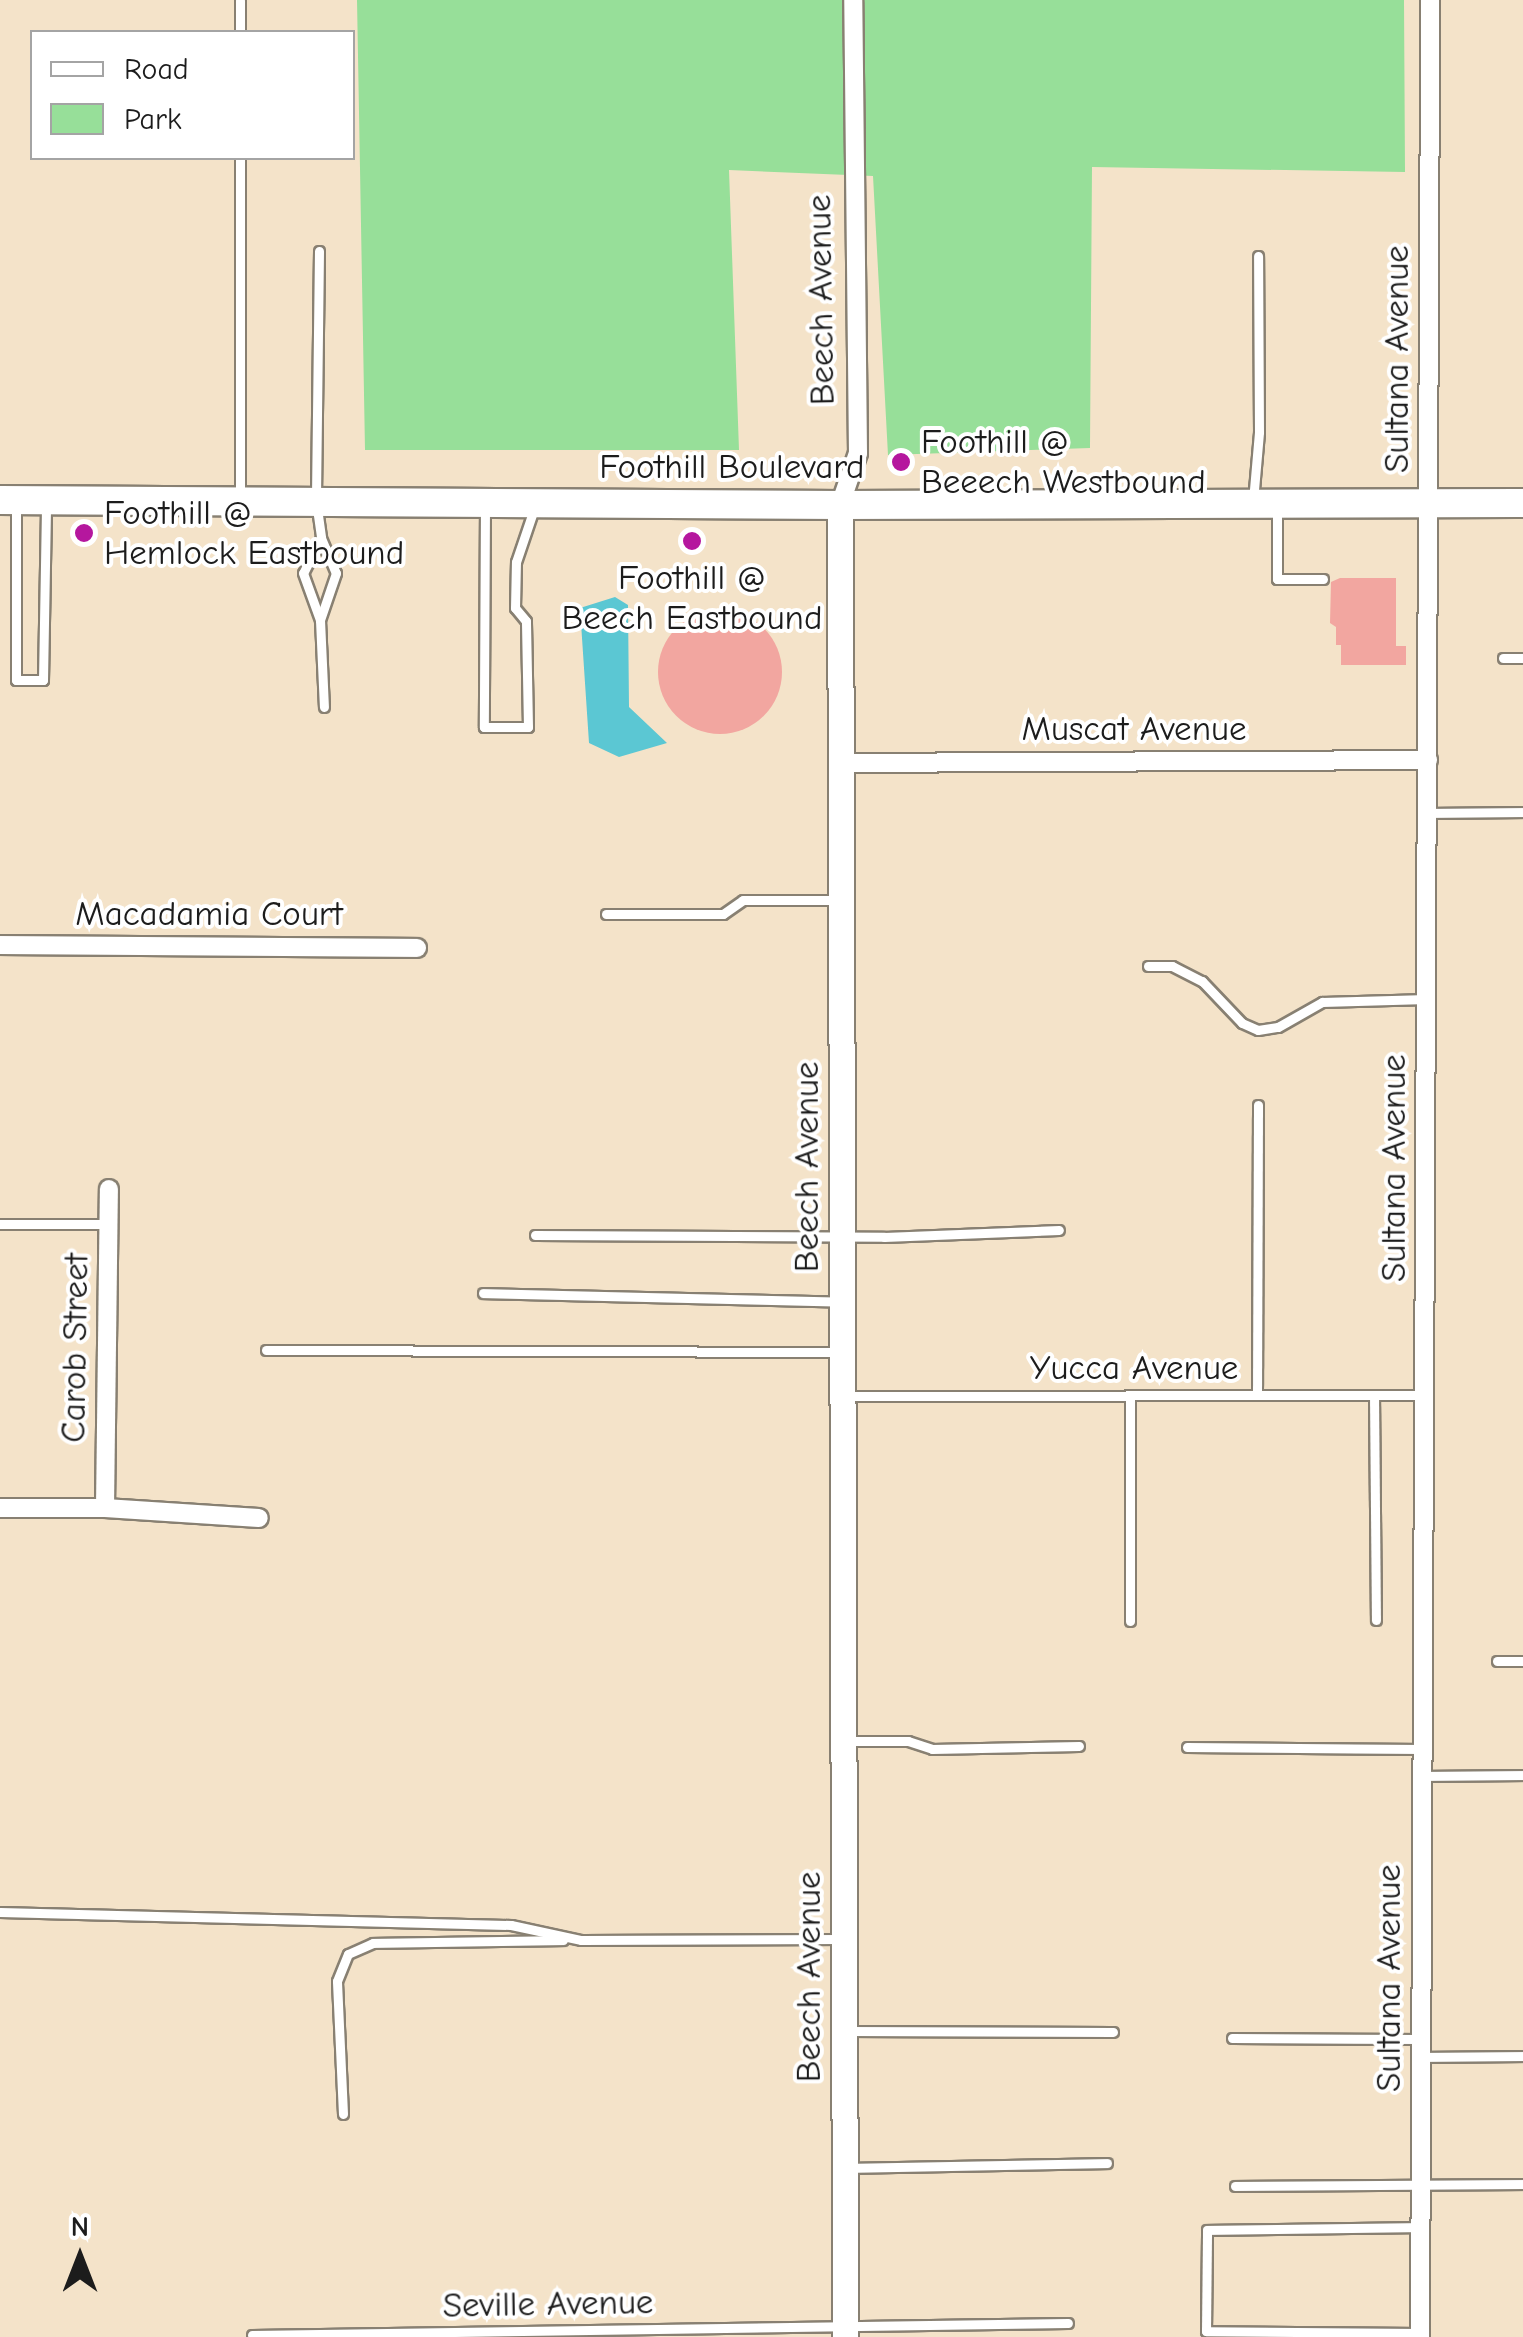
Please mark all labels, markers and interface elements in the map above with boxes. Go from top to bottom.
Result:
legend [30,30,355,160]
text: Road [124,52,189,87]
text: Park [124,102,181,137]
street label: Beech Avenue [798,194,844,406]
street label: Sultana Avenue [1376,245,1418,473]
place label: Foothill @ Beeech Westbound [921,421,1206,503]
street label: Foothill Boulevard [599,446,865,488]
marker: Foothill @ Beeech Westbound [890,451,912,473]
place label: Foothill @ Hemlock Eastbound [104,492,404,574]
marker: Foothill @ Hemlock Eastbound [73,522,95,544]
marker: Foothill @ Beech Eastbound [681,530,703,552]
place label: Foothill @ Beech Eastbound [562,557,822,639]
street label: Muscat Avenue [1022,708,1246,750]
street label: Macadamia Court [75,893,343,935]
street label: Sultana Avenue [1373,1054,1415,1282]
street label: Beech Avenue [786,1062,828,1272]
street label: Carob Street [52,1253,98,1443]
street label: Yucca Avenue [1030,1347,1238,1389]
street label: Sultana Avenue [1368,1864,1410,2092]
street label: Beech Avenue [788,1872,830,2082]
north arrow [30,2207,130,2307]
text: N [71,2211,89,2243]
street label: Seville Avenue [442,2281,654,2327]

